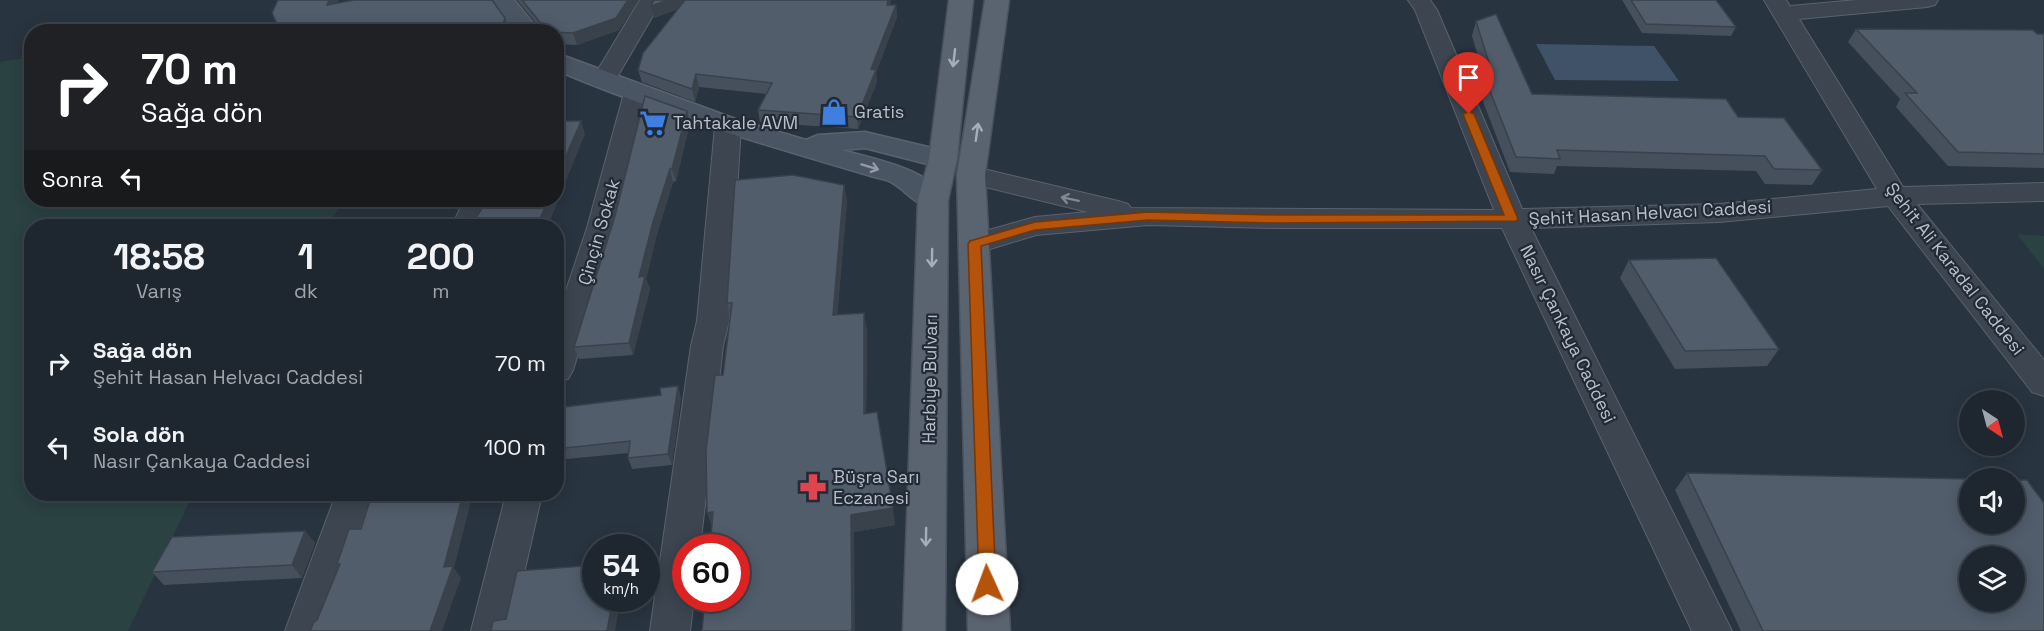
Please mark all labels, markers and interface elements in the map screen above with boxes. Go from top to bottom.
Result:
text: 70 m [141,43,238,96]
icon: right [42,48,120,126]
one-way arrow [949,48,960,68]
pin [1443,52,1494,114]
icon: arrive [1452,61,1485,94]
text: Sağa dön [141,95,263,130]
shop icon: Gratis [819,97,849,127]
place label: Gratis [854,100,904,123]
supermarket icon: Tahtakale AVM [638,108,668,138]
place label: Tahtakale AVM [673,111,798,134]
one-way arrow [972,123,983,143]
icon: left [115,162,148,195]
one-way arrow [860,162,879,173]
text: Sonra [42,165,103,193]
street label: Çinçin Sokak [572,176,625,288]
street label: Şehit Ali Karadal Caddesi [1881,178,2030,360]
one-way arrow [1061,193,1080,205]
street label: Şehit Hasan Helvacı Caddesi [1528,195,1772,230]
text: 18:58 [113,234,205,280]
text: 1 [298,234,314,280]
text: 200 [407,234,475,280]
street label: Nasır Çankaya Caddesi [1515,241,1622,427]
one-way arrow [926,248,938,268]
text: Varış [136,278,182,304]
text: dk [294,278,318,304]
text: m [432,278,449,304]
street label: Harbiye Bulvarı [917,314,942,444]
text: Sağa dön [93,336,192,364]
icon: right [42,347,75,380]
text: 70 m [495,349,546,377]
text: Şehit Hasan Helvacı Caddesi [93,364,363,390]
north arrow [1959,390,2025,456]
map controls [1959,390,2025,612]
text: Sola dön [93,420,185,448]
icon: left [42,431,75,464]
text: 100 m [484,433,546,461]
text: Nasır Çankaya Caddesi [93,448,310,474]
place label: Büşra Sarı Eczanesi [833,465,919,509]
button: sound [1959,468,2025,534]
pharmacy icon: Büşra Sarı Eczanesi [798,472,828,502]
one-way arrow [920,526,932,546]
speed limit sign: 60 [672,534,750,612]
text: 54 [602,546,640,585]
button: layers [1959,546,2025,612]
position arrow [955,552,1019,616]
text: km/h [603,579,639,598]

